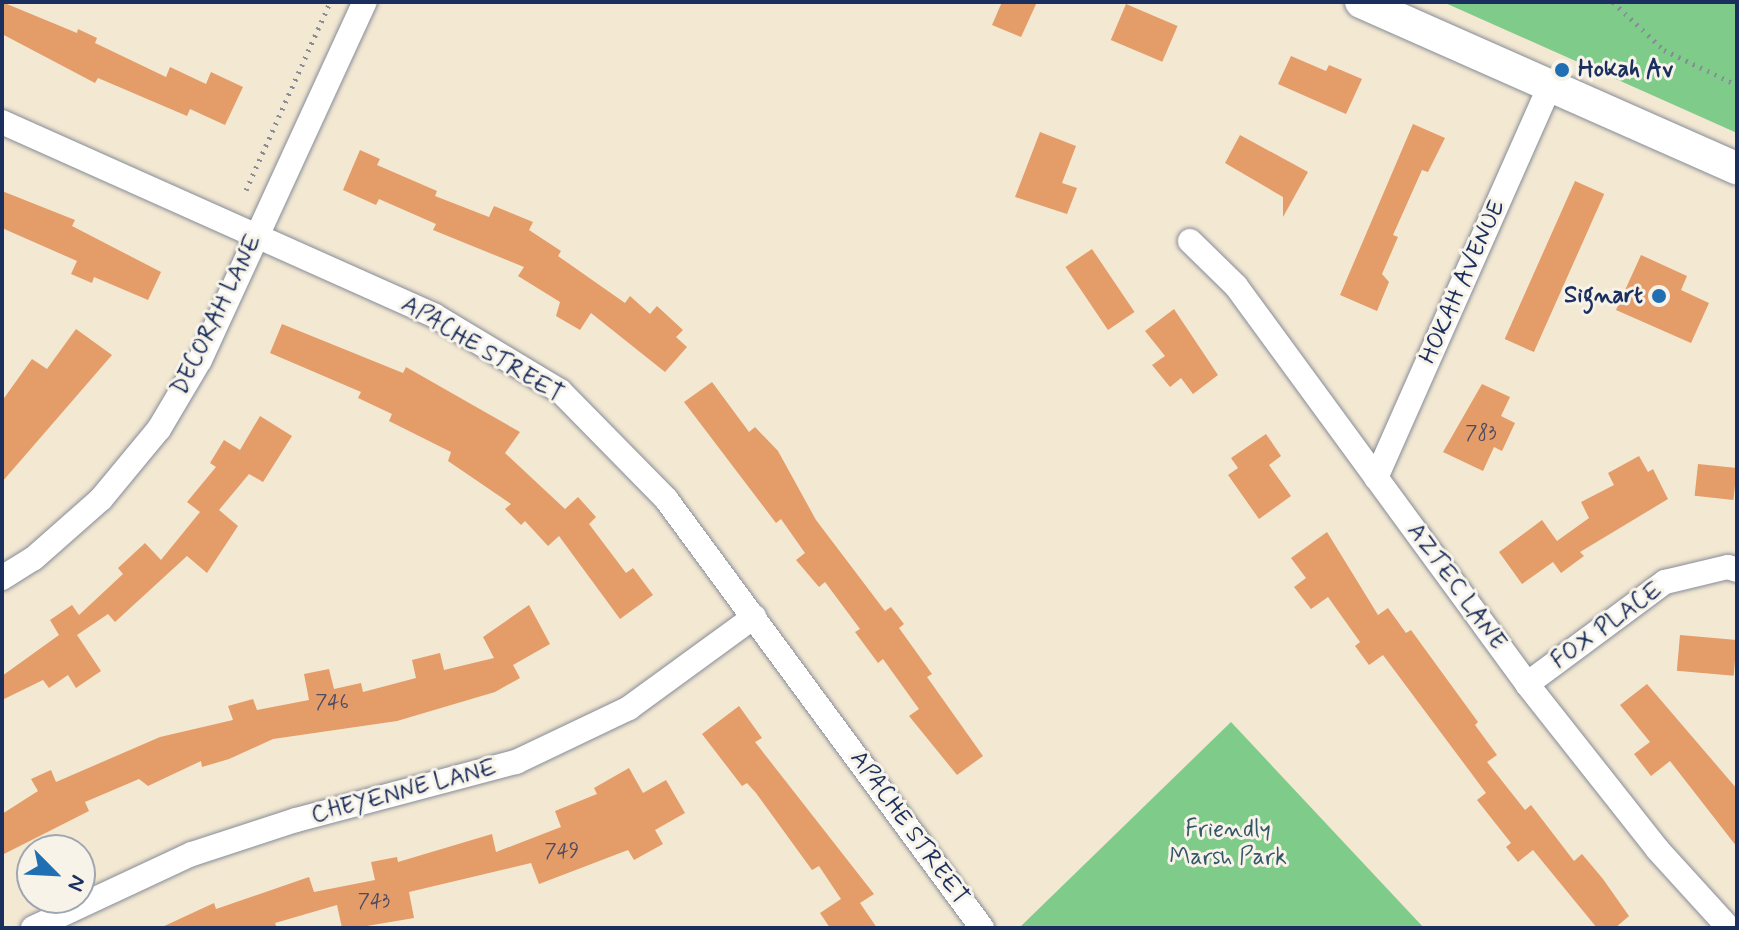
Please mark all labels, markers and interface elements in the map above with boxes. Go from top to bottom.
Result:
place label: Hokah Av [1578,56,1672,84]
marker: Hokah Av [1553,61,1571,79]
street label: HOKAH AVENUE [1413,194,1513,370]
street label: DECORAH LANE [165,229,269,401]
place label: Signart [1564,282,1643,310]
marker: Signart [1650,287,1668,305]
street label: APACHE STREET [396,290,568,410]
house number: 783 [1465,421,1497,445]
street label: AZTEC LANE [1400,517,1512,657]
street label: FOX PLACE [1547,577,1667,675]
house number: 746 [315,690,349,714]
street label: APACHE STREET [843,745,975,911]
street label: CHEYENNE LANE [308,753,500,831]
park label: Friendly Marsh Park [1169,816,1287,872]
north arrow [16,834,96,914]
house number: 749 [545,839,579,863]
text: N [60,871,92,895]
house number: 743 [358,889,390,913]

